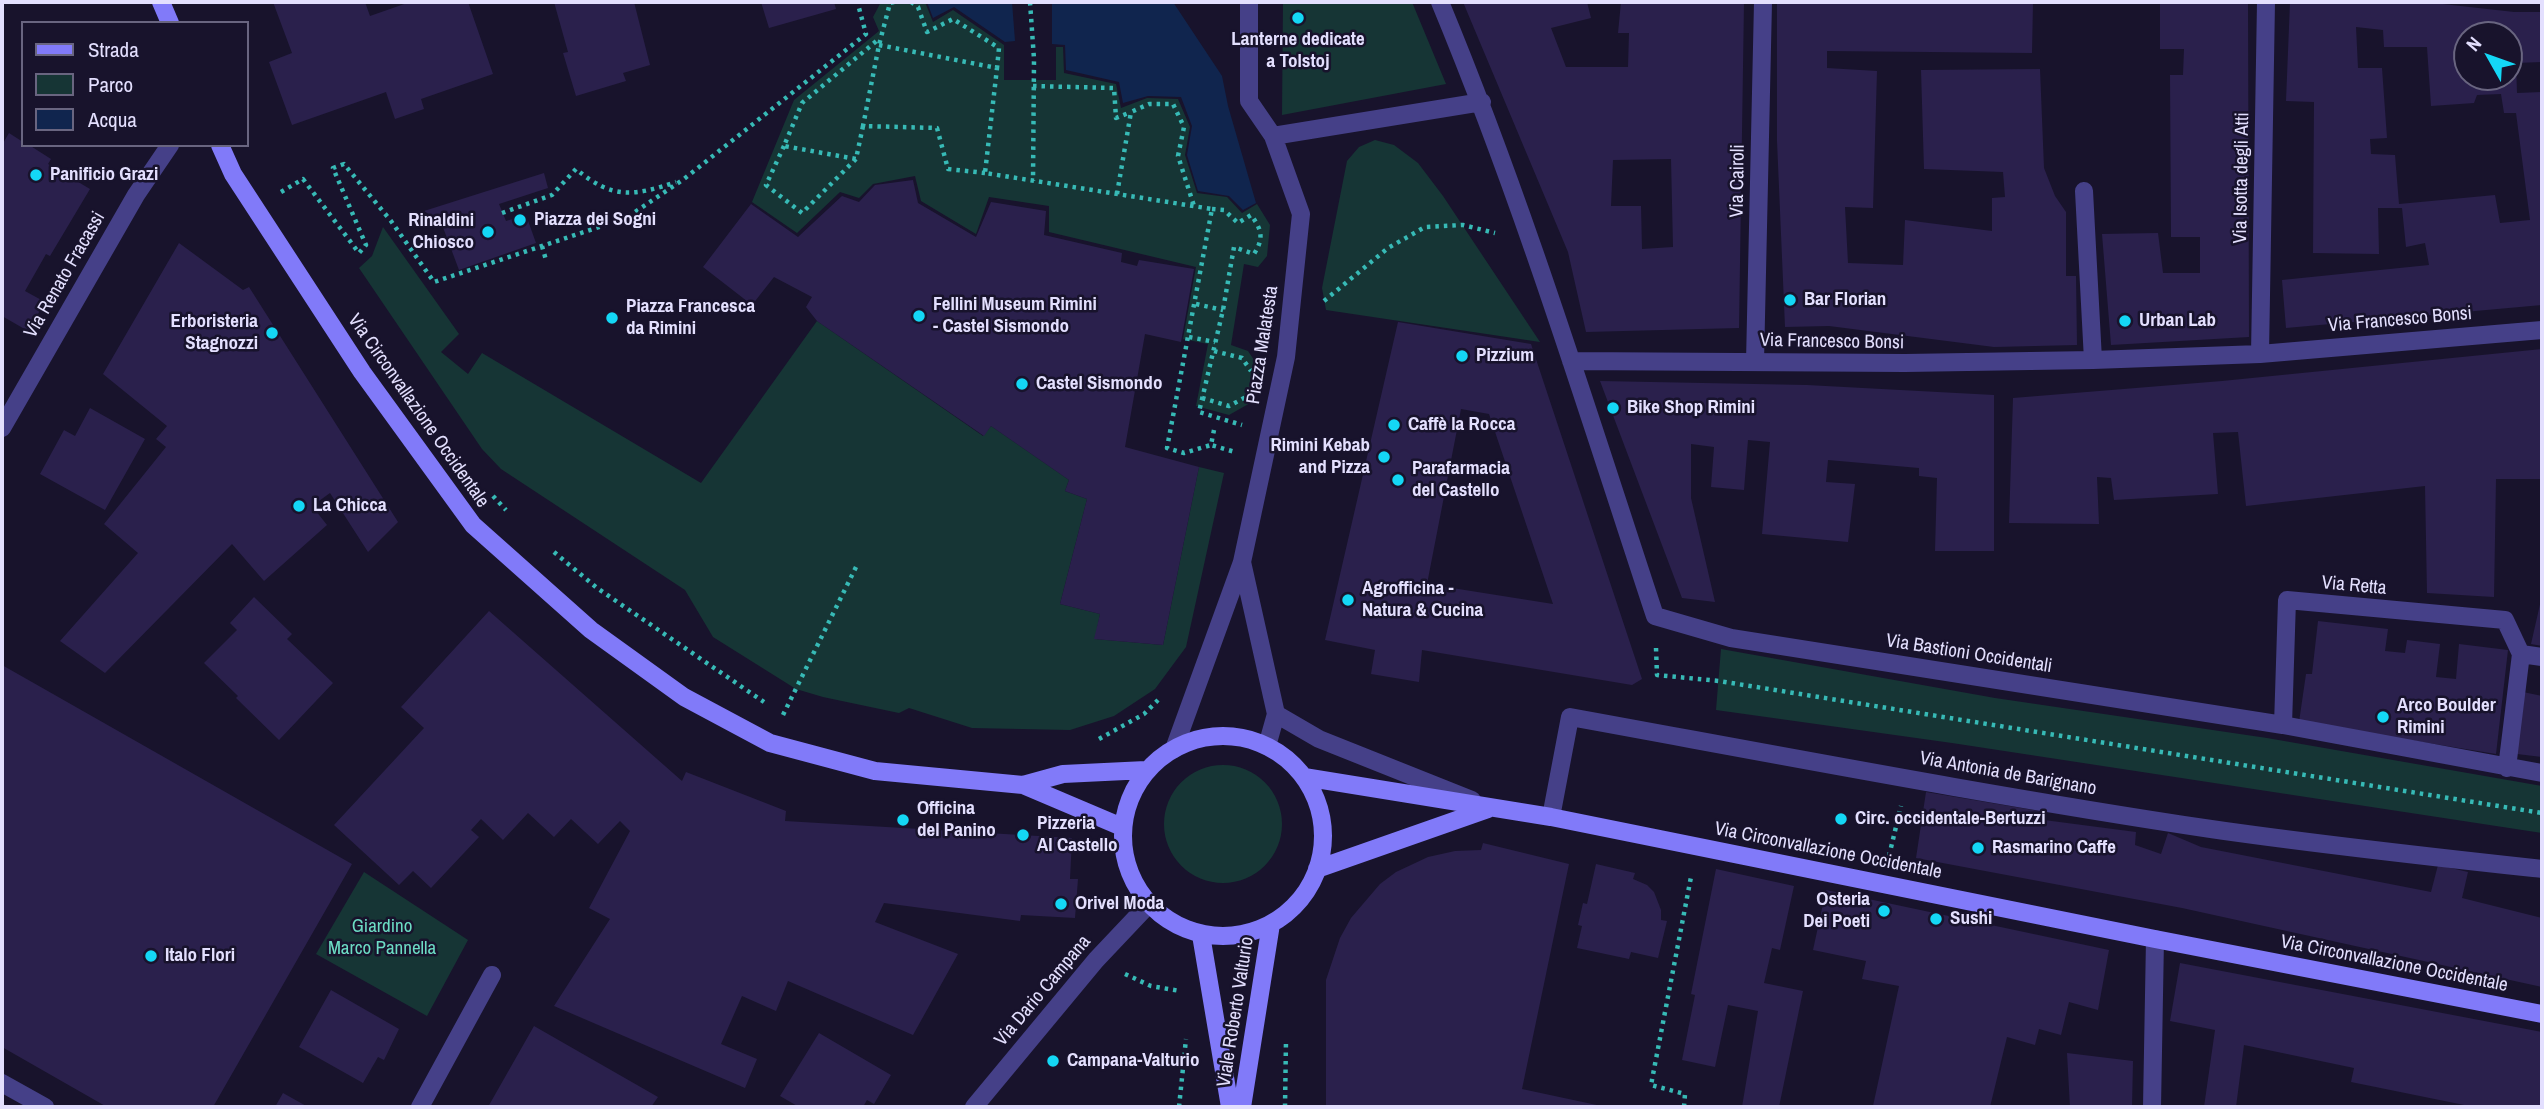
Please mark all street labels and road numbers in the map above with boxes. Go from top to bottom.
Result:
street label: Via Isotta degli Atti [2229,112,2255,244]
street label: Via Cairoli [1726,144,1750,218]
street label: Via Renato Fracassi [20,208,110,342]
street label: Piazza Malatesta [1242,284,1284,406]
street label: Via Francesco Bonsi [2327,302,2473,338]
street label: Via Circonvallazione Occidentale [342,310,494,512]
street label: Via Francesco Bonsi [1760,329,1904,355]
street label: Via Retta [2321,572,2387,600]
street label: Via Bastioni Occidentali [1884,630,2054,678]
street label: Via Antonia de Barignano [1918,747,2098,801]
street label: Via Circonvallazione Occidentale [1712,818,1944,884]
street label: Via Dario Campana [990,931,1096,1051]
street label: Via Circonvallazione Occidentale [2278,931,2510,997]
street label: Viale Roberto Valturio [1213,935,1259,1089]

